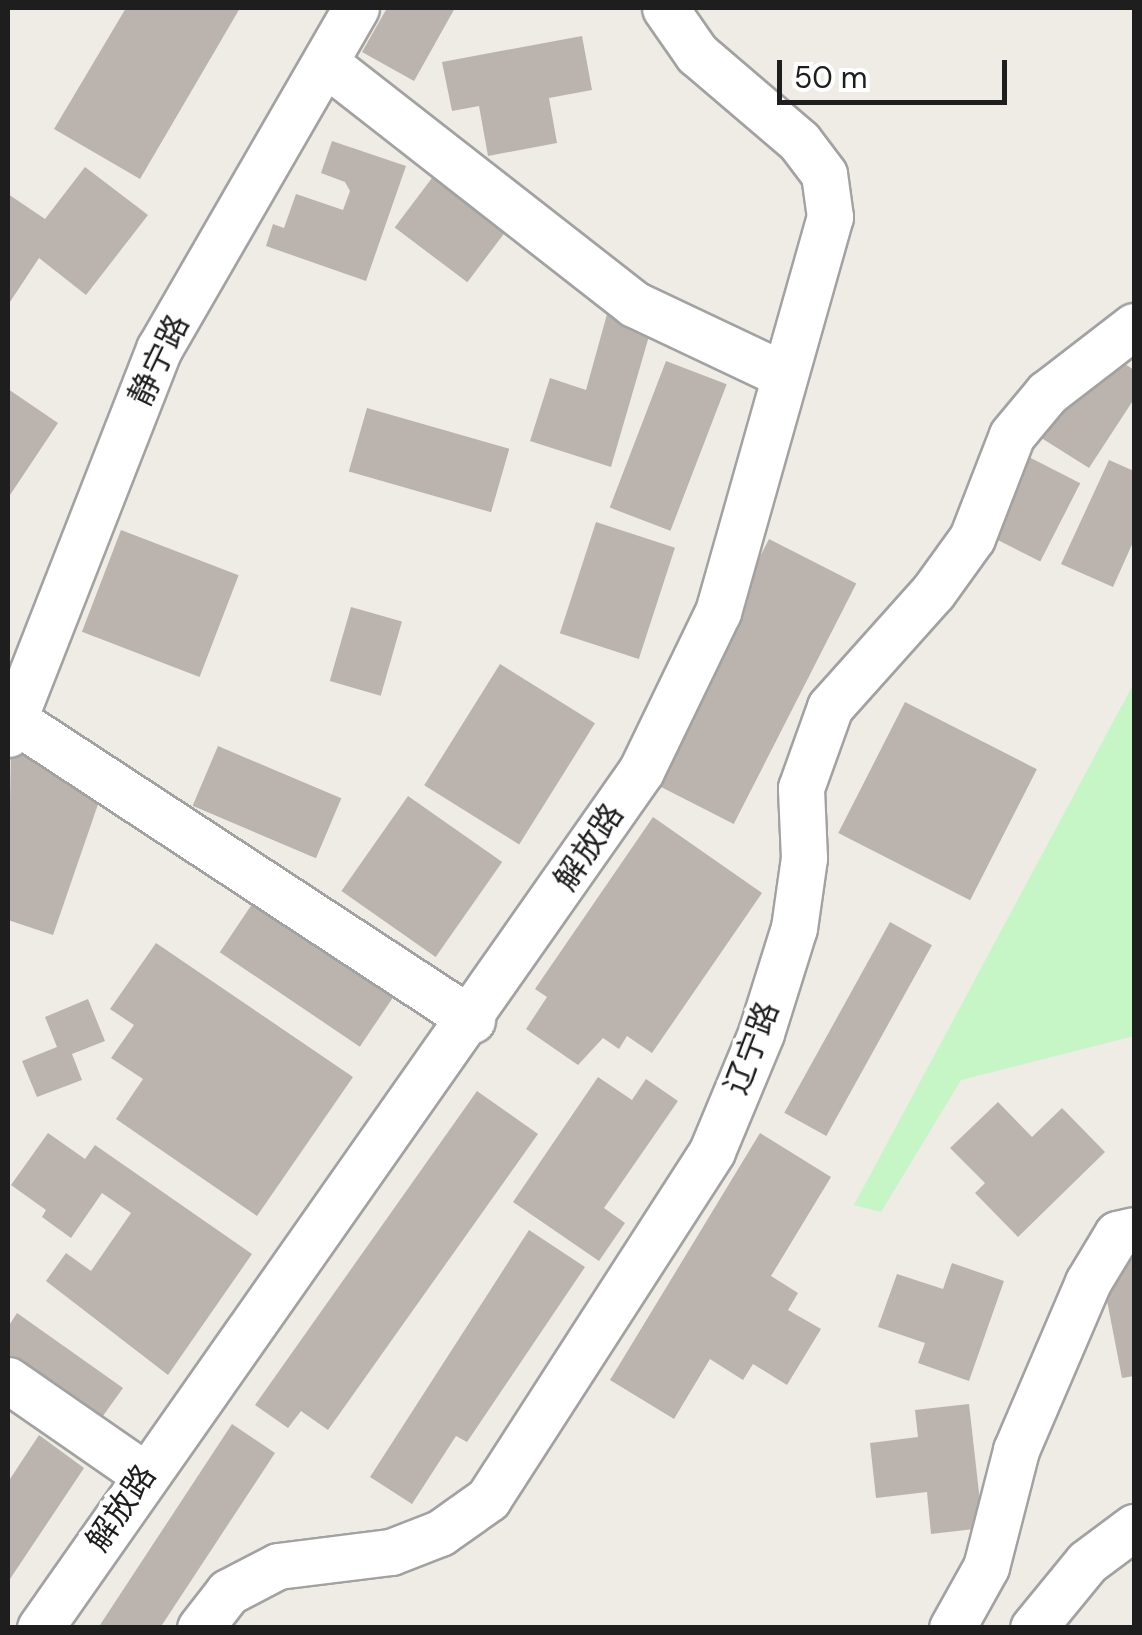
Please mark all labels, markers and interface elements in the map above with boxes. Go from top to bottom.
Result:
scale bar [782,40,1012,102]
text: 50 m [794,58,868,97]
street label: 静宁路 [121,308,197,412]
street label: 解放路 [546,796,632,898]
street label: 辽宁路 [717,996,787,1100]
street label: 解放路 [78,1457,164,1559]

